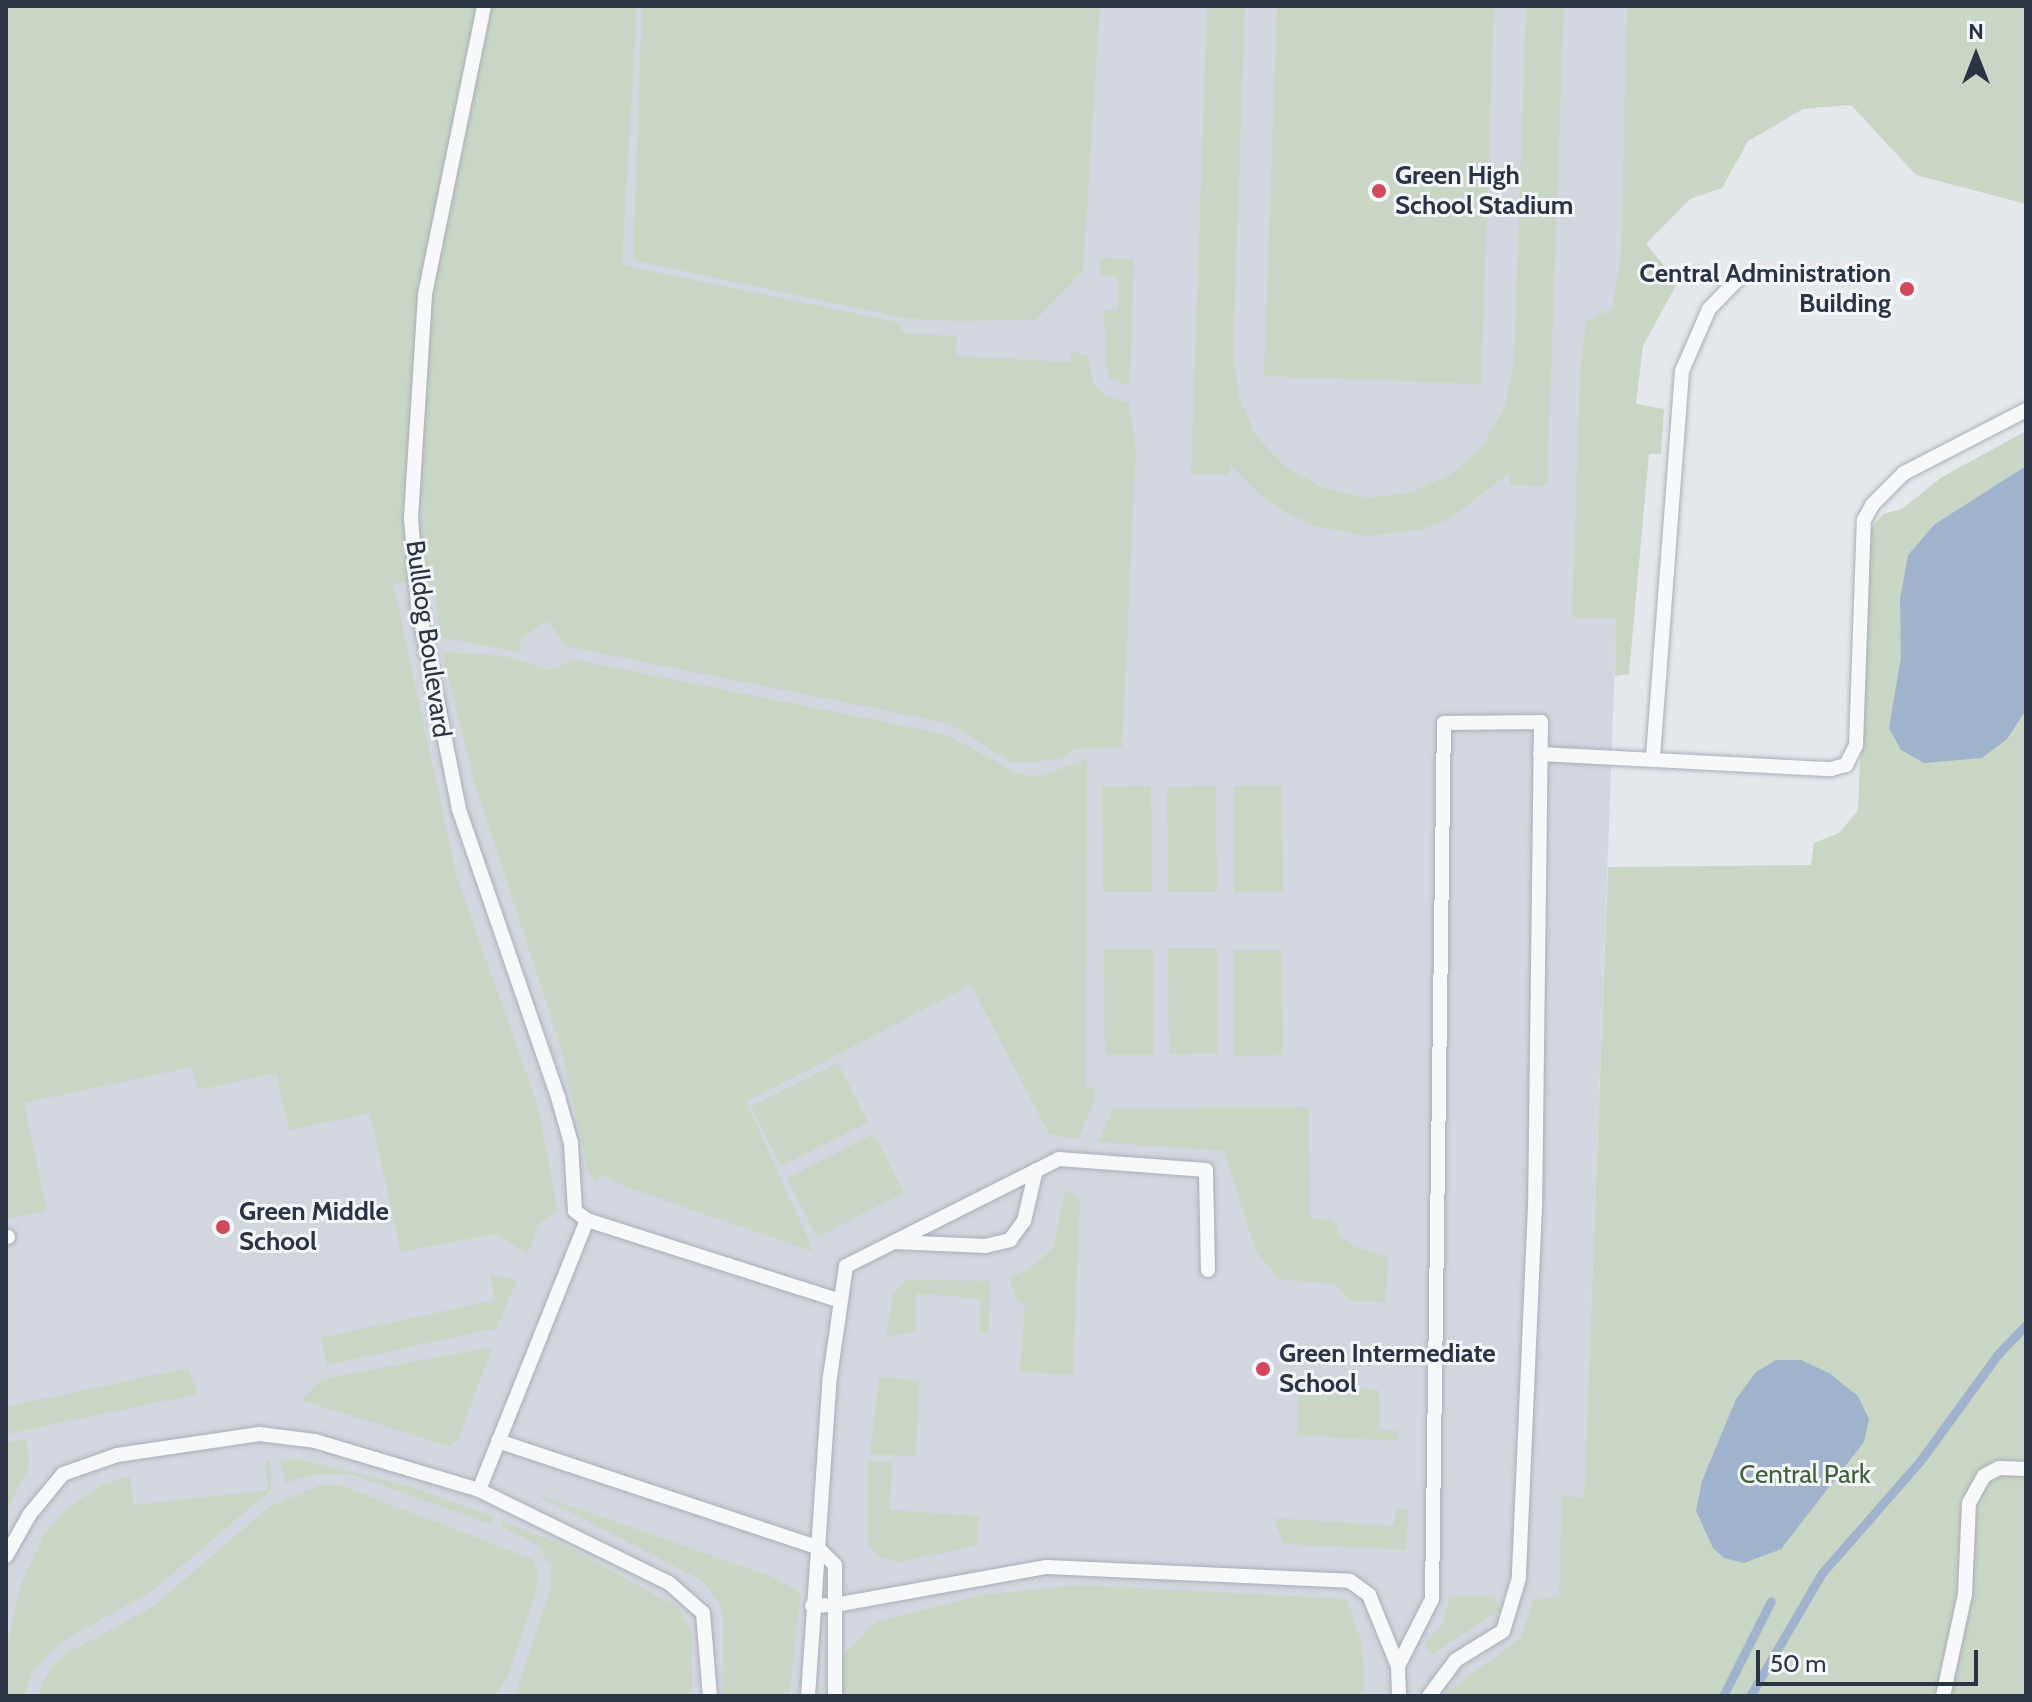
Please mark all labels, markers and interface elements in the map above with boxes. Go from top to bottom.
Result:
north arrow [1936,16,2016,96]
text: N [1968,18,1984,45]
place label: Green High School Stadium [1395,160,1573,222]
marker: Green High School Stadium [1370,182,1388,200]
place label: Central Administration Building [1639,258,1891,320]
marker: Central Administration Building [1898,280,1916,298]
street label: Bulldog Boulevard [399,538,457,740]
place label: Green Middle School [239,1196,389,1258]
marker: Green Middle School [214,1218,232,1236]
place label: Green Intermediate School [1279,1338,1496,1400]
marker: Green Intermediate School [1254,1360,1272,1378]
park label: Central Park [1739,1459,1871,1491]
scale bar [1760,1634,1982,1684]
text: 50 m [1770,1649,1826,1678]

